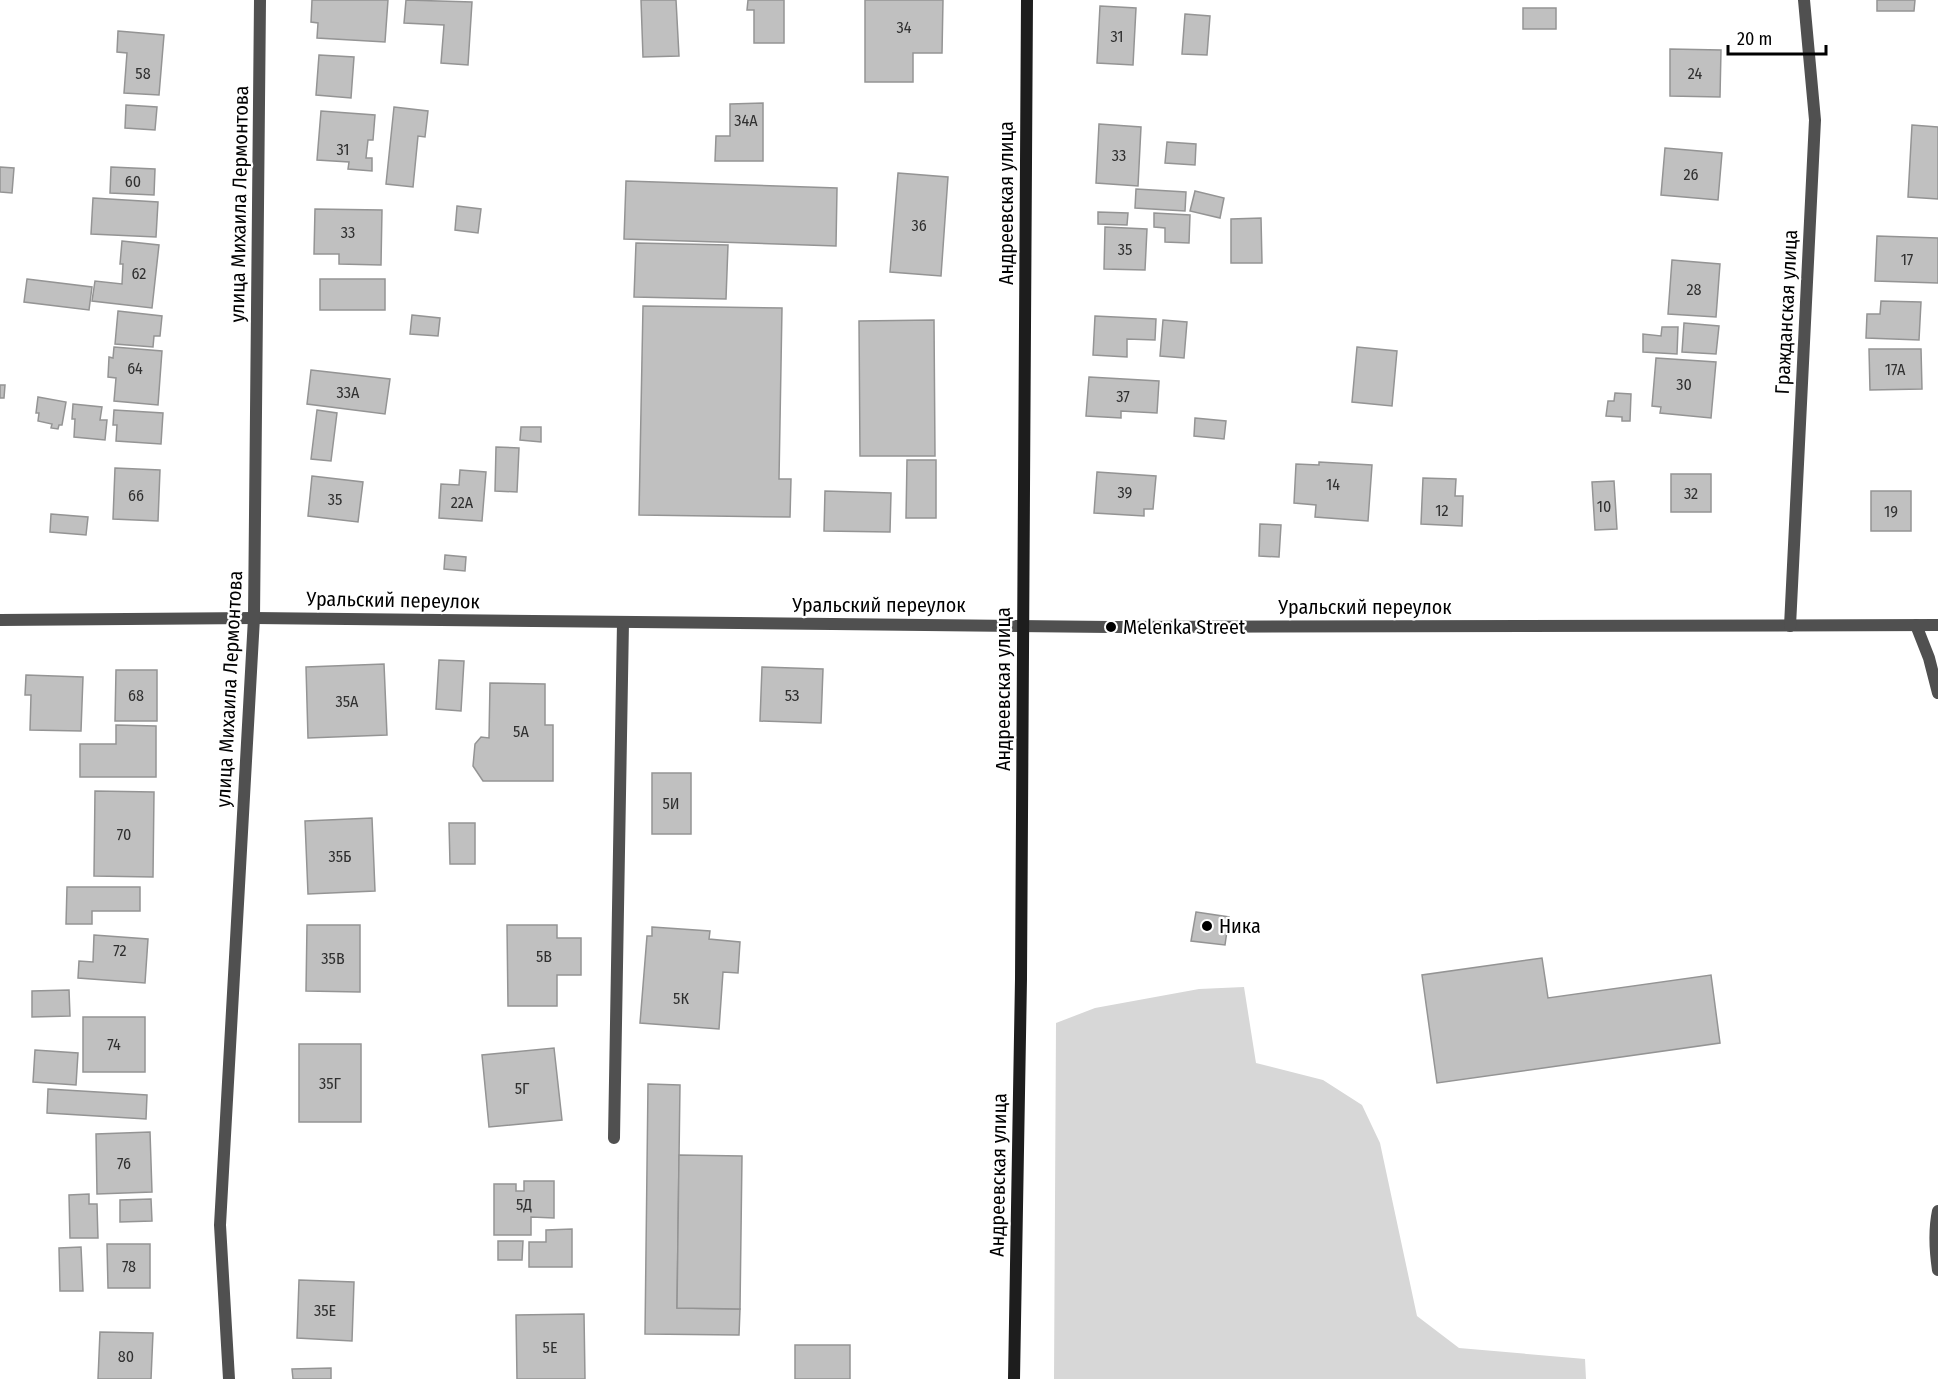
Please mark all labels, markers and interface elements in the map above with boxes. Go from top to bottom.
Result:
house number: 34 [897,18,912,37]
scale bar [1728,18,1826,56]
house number: 31 [1110,27,1124,46]
text: 20 m [1737,28,1772,50]
house number: 58 [135,64,151,83]
house number: 24 [1688,64,1702,83]
street label: улица Михаила Лермонтова [225,85,253,323]
house number: 34А [734,111,758,130]
street label: Андреевская улица [994,121,1018,285]
house number: 31 [336,140,350,159]
house number: 33 [1112,146,1126,165]
house number: 26 [1684,165,1699,184]
house number: 60 [125,172,141,191]
house number: 36 [911,216,927,235]
house number: 33 [341,223,355,242]
street label: Гражданская улица [1770,229,1802,395]
house number: 35 [1118,240,1132,259]
house number: 17 [1901,250,1914,269]
house number: 62 [132,264,146,283]
house number: 28 [1686,280,1702,299]
house number: 64 [127,359,143,378]
house number: 17А [1885,360,1906,379]
house number: 30 [1676,375,1692,394]
house number: 33А [337,383,360,402]
house number: 37 [1116,387,1130,406]
house number: 14 [1326,475,1340,494]
house number: 39 [1118,483,1133,502]
house number: 32 [1684,484,1698,503]
house number: 66 [128,486,144,505]
house number: 35 [328,490,342,509]
house number: 22А [451,493,474,512]
house number: 10 [1597,497,1611,516]
house number: 12 [1435,501,1449,520]
house number: 19 [1884,502,1898,521]
street label: улица Михаила Лермонтова [211,570,247,808]
street label: Уральский переулок [305,586,481,614]
street label: Уральский переулок [791,593,966,617]
street label: Уральский переулок [1277,595,1452,619]
street label: Андреевская улица [991,607,1015,771]
place label: Melenka Street [1123,615,1246,639]
marker: Melenka Street [1104,620,1118,634]
house number: 68 [128,686,144,705]
house number: 5З [785,686,800,705]
house number: 35А [336,692,359,711]
house number: 5А [513,722,529,741]
house number: 5И [662,794,680,813]
house number: 70 [117,825,131,844]
house number: 35Б [329,847,351,866]
place label: Ника [1219,914,1261,938]
marker: Ника [1200,919,1214,933]
house number: 72 [113,941,127,960]
house number: 5В [536,947,552,966]
house number: 35В [321,949,345,968]
house number: 5К [673,989,689,1008]
house number: 74 [107,1035,121,1054]
house number: 35Г [319,1074,342,1093]
house number: 5Г [515,1079,530,1098]
street label: Андреевская улица [985,1093,1011,1257]
house number: 76 [117,1154,131,1173]
house number: 5Д [516,1195,532,1214]
house number: 78 [122,1257,136,1276]
house number: 35Е [314,1301,336,1320]
house number: 5Е [543,1338,557,1357]
house number: 80 [118,1347,134,1366]

